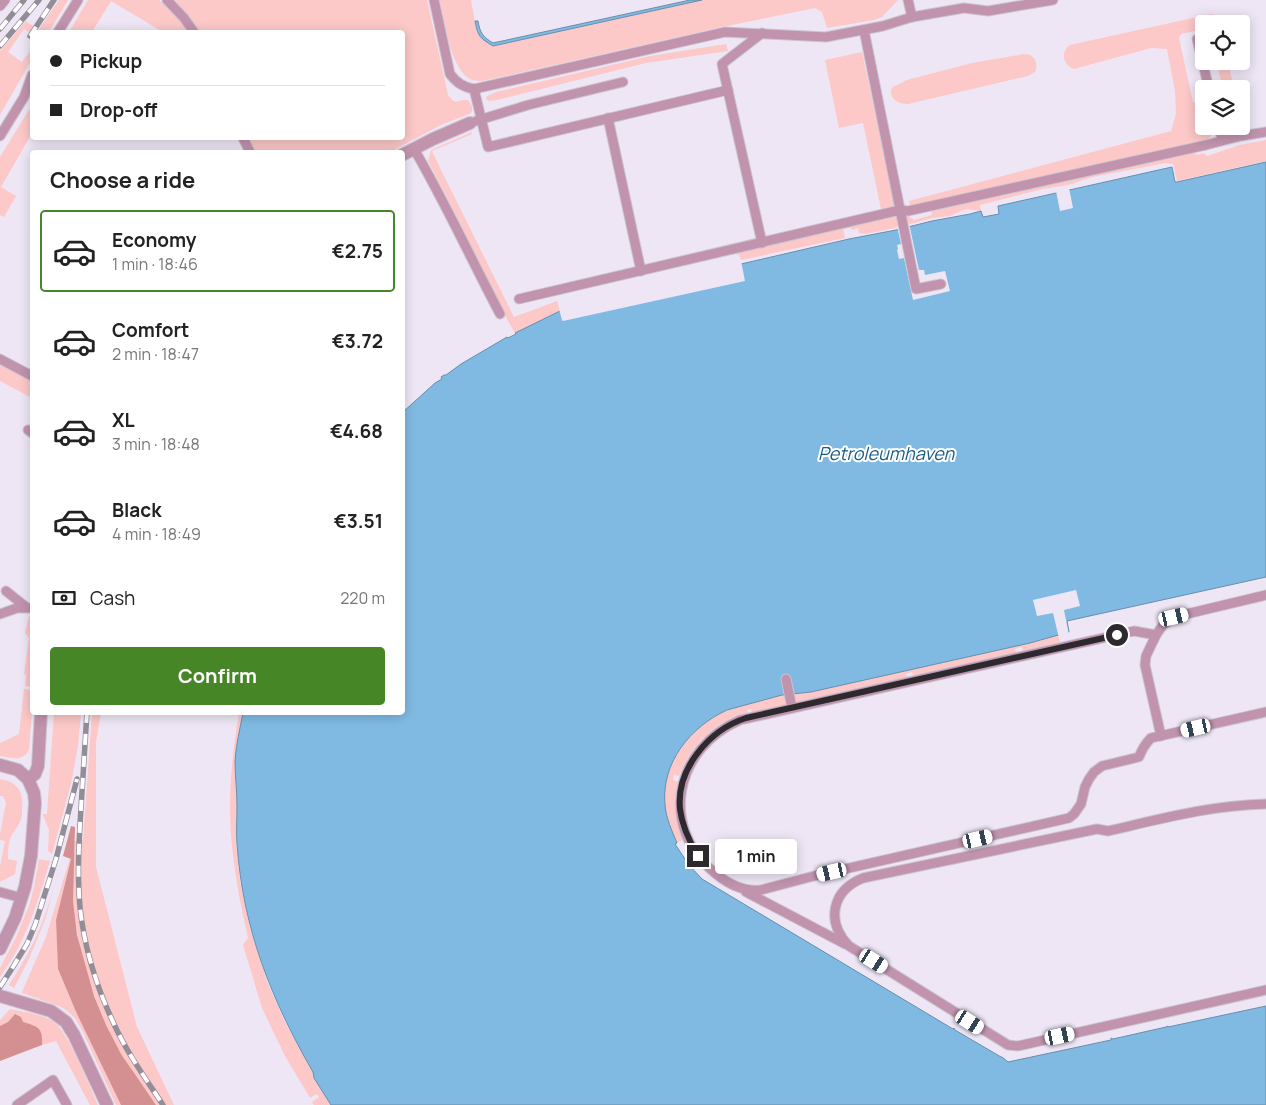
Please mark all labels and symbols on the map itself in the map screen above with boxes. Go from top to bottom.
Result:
water label: Petroleumhaven [818,441,955,465]
car [1157,606,1190,628]
route start [1106,624,1128,646]
car [1179,717,1212,739]
car [961,828,994,850]
callout: 1 min [716,838,798,874]
route end [687,845,709,867]
car [815,861,848,883]
car [857,947,890,975]
car [953,1008,986,1036]
car [1043,1026,1076,1046]

